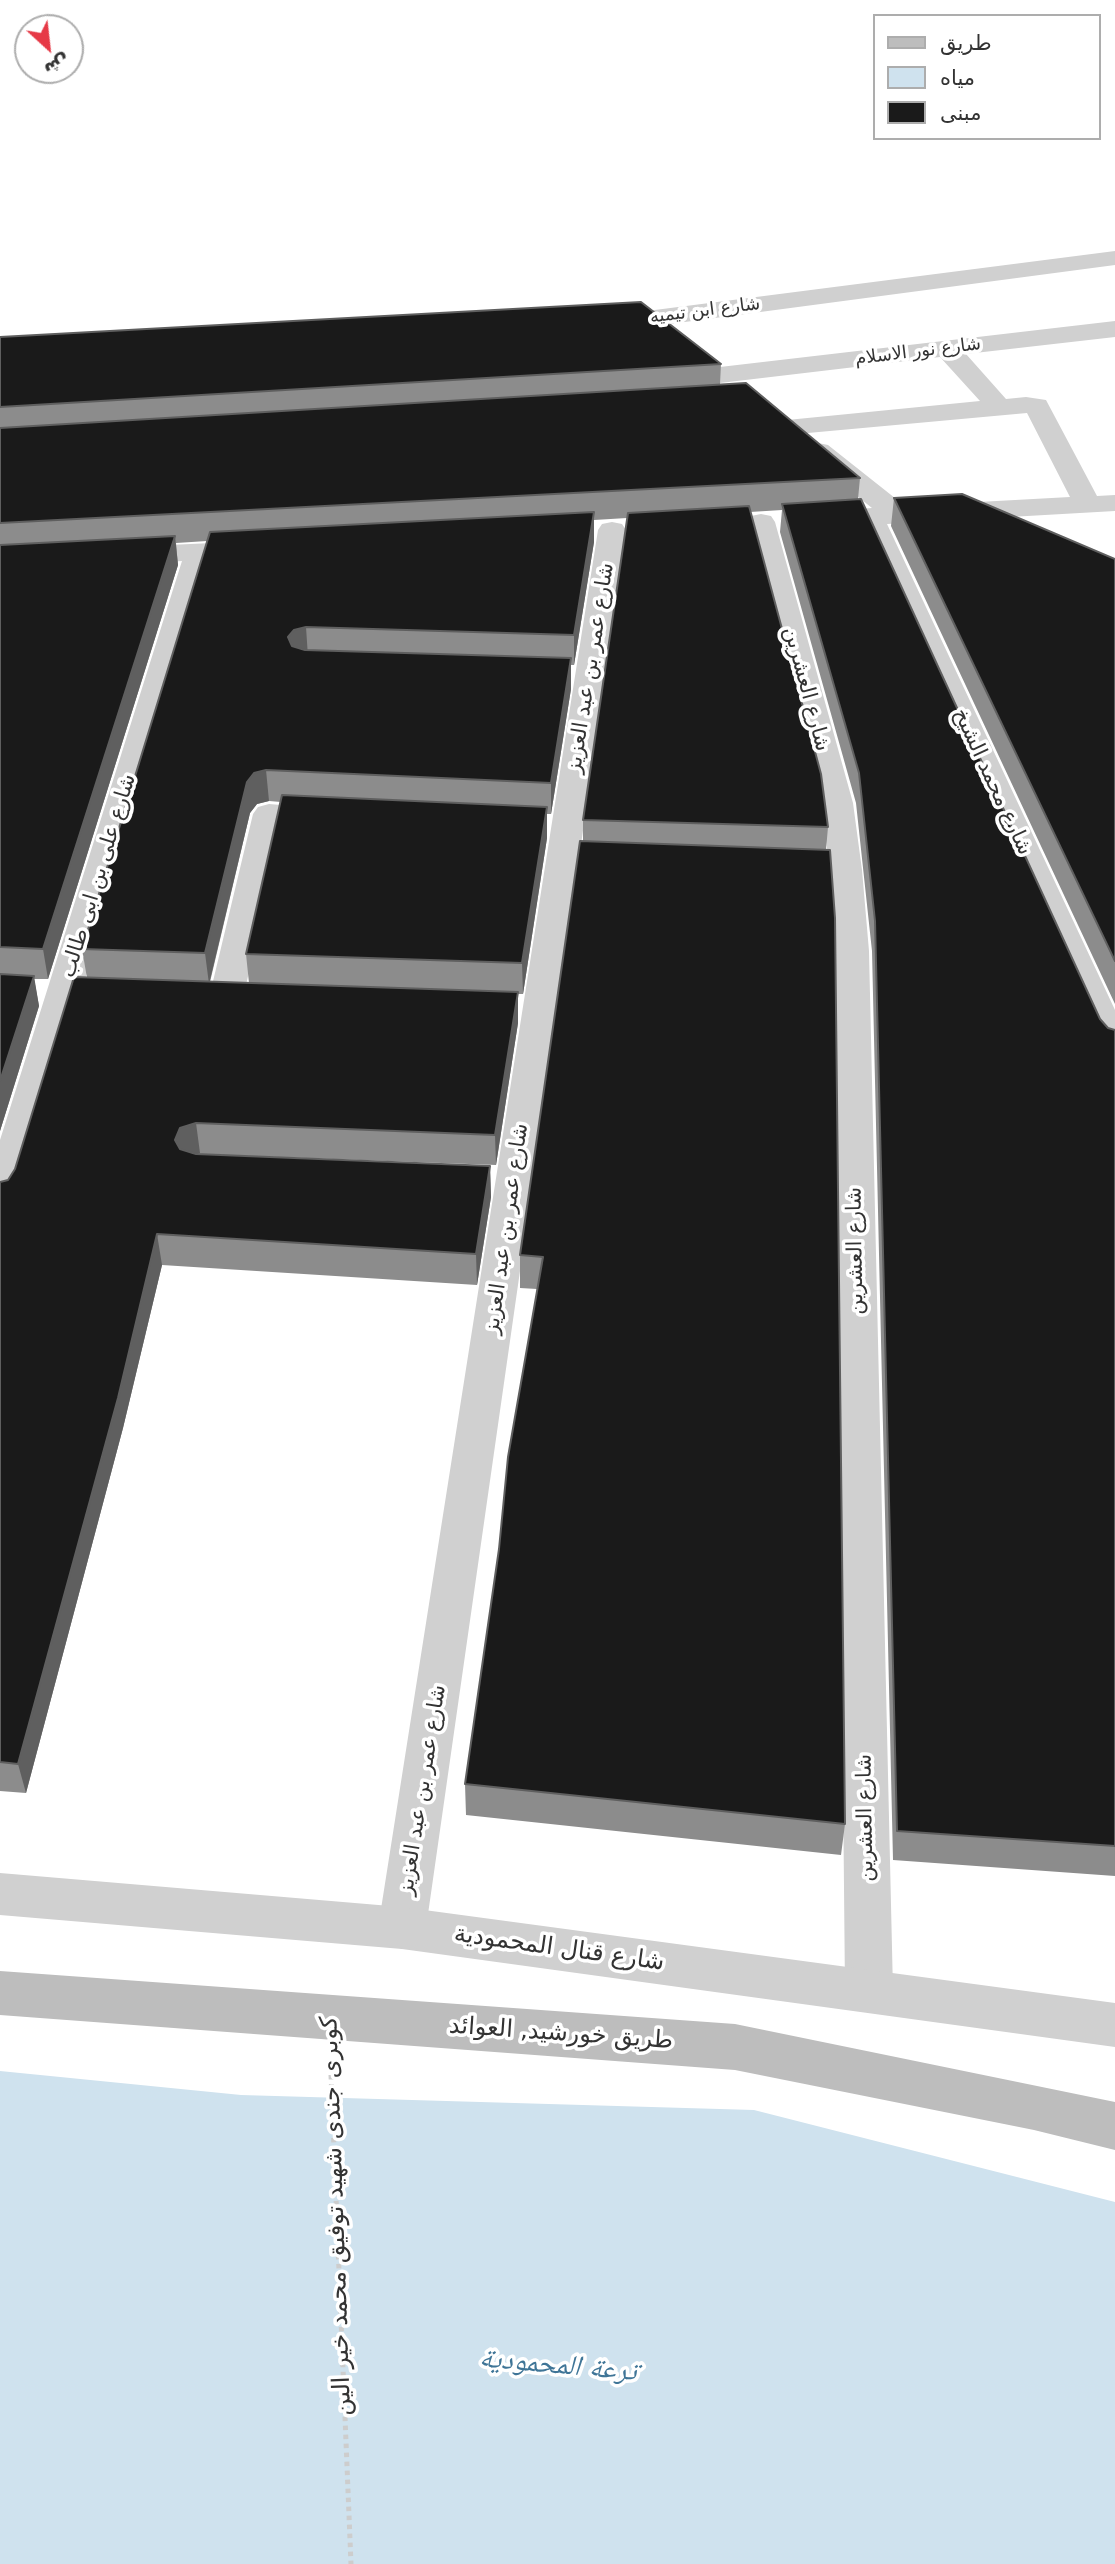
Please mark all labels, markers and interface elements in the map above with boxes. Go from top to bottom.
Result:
north arrow [14,14,84,84]
legend [874,14,1101,140]
text: طريق [940,31,992,55]
text: ش [41,50,74,82]
text: مياه [940,66,975,90]
text: مبنى [940,101,981,125]
street label: شارع ابن تيميه [649,294,761,328]
street label: شارع نور الاسلام [854,334,982,370]
street label: شارع عمر بن عبد العزيز [562,561,620,775]
street label: شارع العشرين [777,624,835,754]
street label: شارع محمد الشيخ [947,705,1037,859]
street label: شارع على بن ابى طالب [56,771,142,981]
street label: شارع عمر بن عبد العزيز [480,1122,534,1336]
street label: شارع العشرين [842,1187,870,1315]
street label: شارع عمر بن عبد العزيز [394,1683,452,1897]
street label: شارع العشرين [852,1754,880,1882]
street label: شارع قنال المحمودية [452,1920,666,1978]
street label: طريق خورشيد, العوائد [448,2012,674,2056]
street label: كوبرى جندى شهيد توفيق محمد خير الين [316,2016,358,2416]
water label: ترعة المحمودية [478,2342,638,2390]

